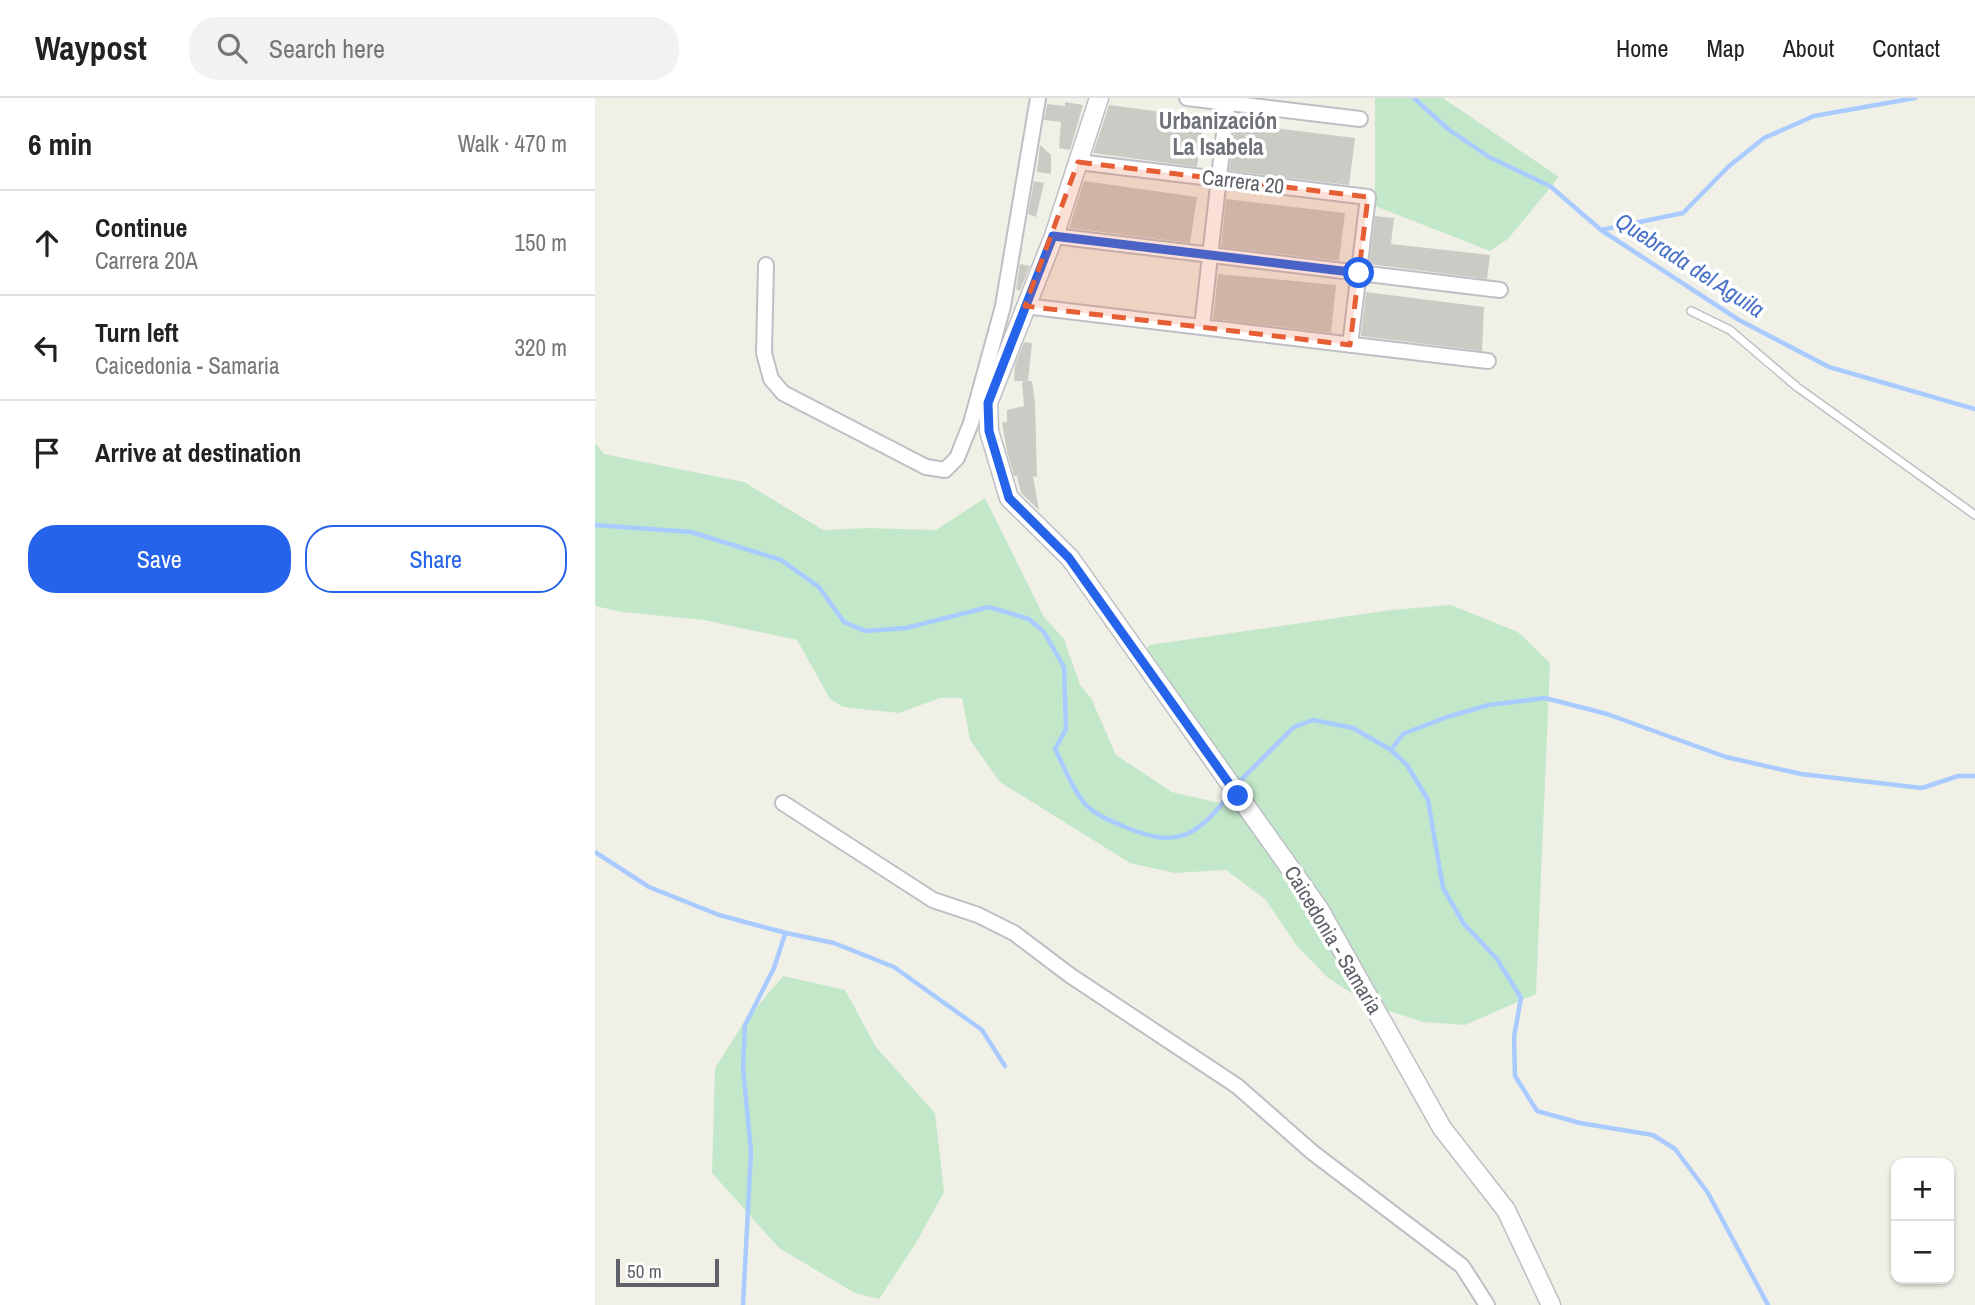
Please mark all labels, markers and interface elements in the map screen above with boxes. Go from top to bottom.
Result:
search box [189,17,679,80]
text: Waypost [35,26,147,70]
icon: search [213,29,251,67]
text: Search here [269,31,385,66]
text: Home [1616,32,1668,64]
text: Map [1706,32,1745,64]
text: About [1783,32,1834,64]
text: Contact [1872,32,1940,64]
district label: Urbanización La Isabela [1159,105,1277,162]
text: 6 min [28,124,92,164]
text: Walk · 470 m [458,128,567,159]
street label: Carrera 20 [1200,162,1286,201]
water label: Quebrada del Aguila [1610,205,1771,324]
text: Continue [95,210,187,245]
icon: ahead [28,224,66,262]
text: 150 m [515,227,567,258]
text: Carrera 20A [95,245,198,276]
route start [1343,257,1374,288]
text: Turn left [95,315,179,350]
icon: left [28,329,66,367]
text: 320 m [515,332,567,363]
text: Caicedonia - Samaria [95,350,280,381]
icon: arrive [28,434,66,472]
text: Arrive at destination [95,435,301,470]
button: Save [28,525,291,593]
button: Share [305,525,567,593]
route end [1222,780,1253,811]
street label: Caicedonia - Samaria [1278,860,1389,1020]
map controls [1891,1158,1954,1284]
button: + [1891,1158,1954,1221]
button: − [1891,1221,1954,1284]
scale bar [616,1256,719,1288]
text: 50 m [627,1258,662,1284]

